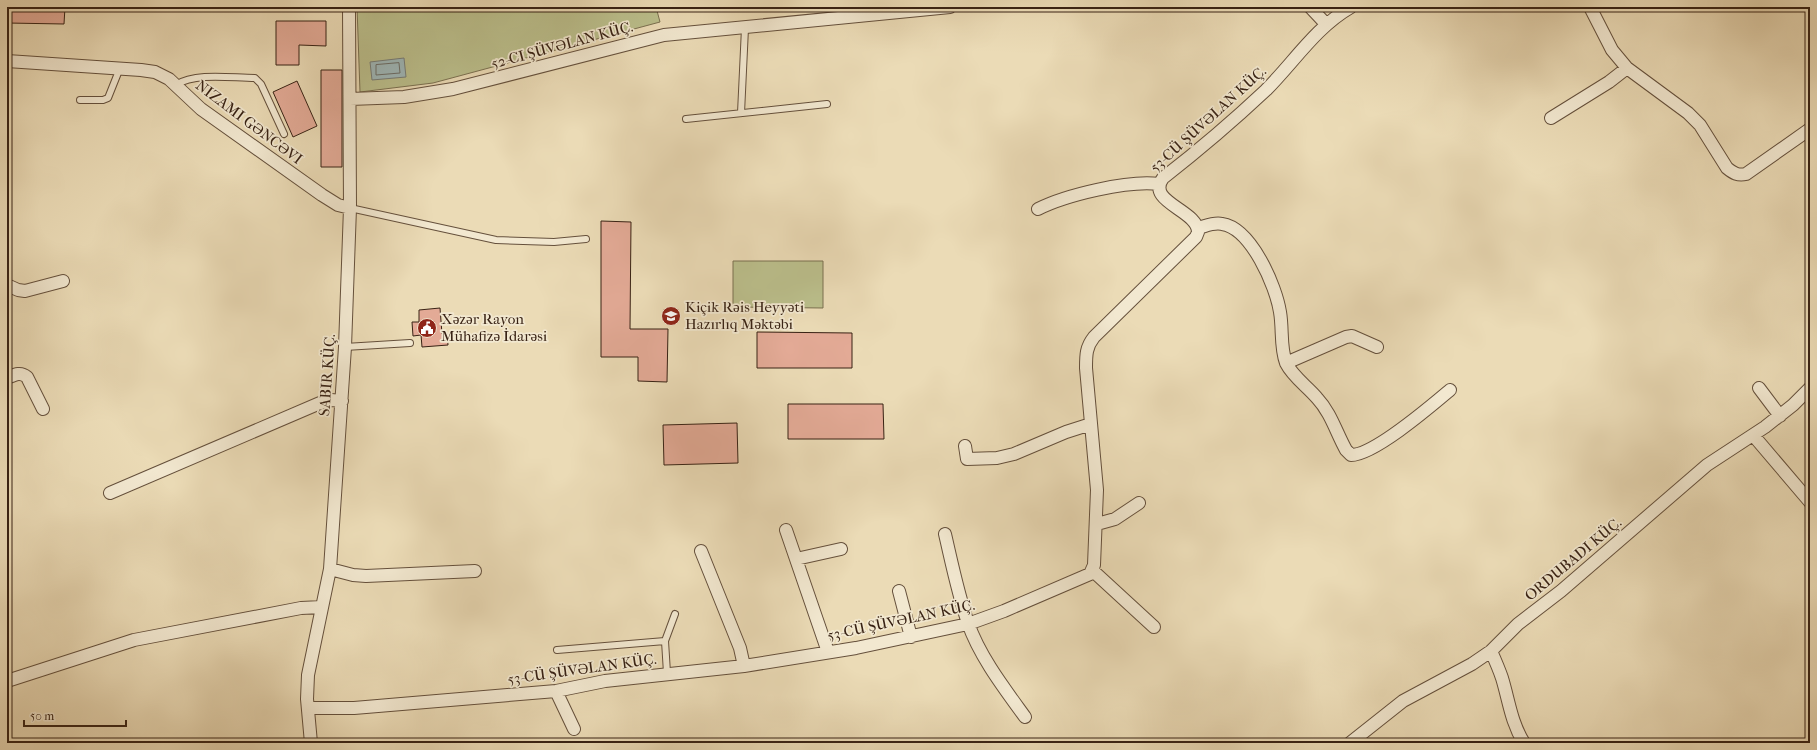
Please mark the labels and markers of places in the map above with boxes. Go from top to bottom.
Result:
place label: Kiçik Rəis Heyyəti Hazırlıq Məktəbi [685,298,805,333]
school or university icon: Kiçik Rəis Heyyəti Hazırlıq Məktəbi [660,305,682,327]
place label: Xəzər Rayon Mühafizə İdarəsi [441,310,548,345]
public building icon: Xəzər Rayon Mühafizə İdarəsi [416,317,438,339]

